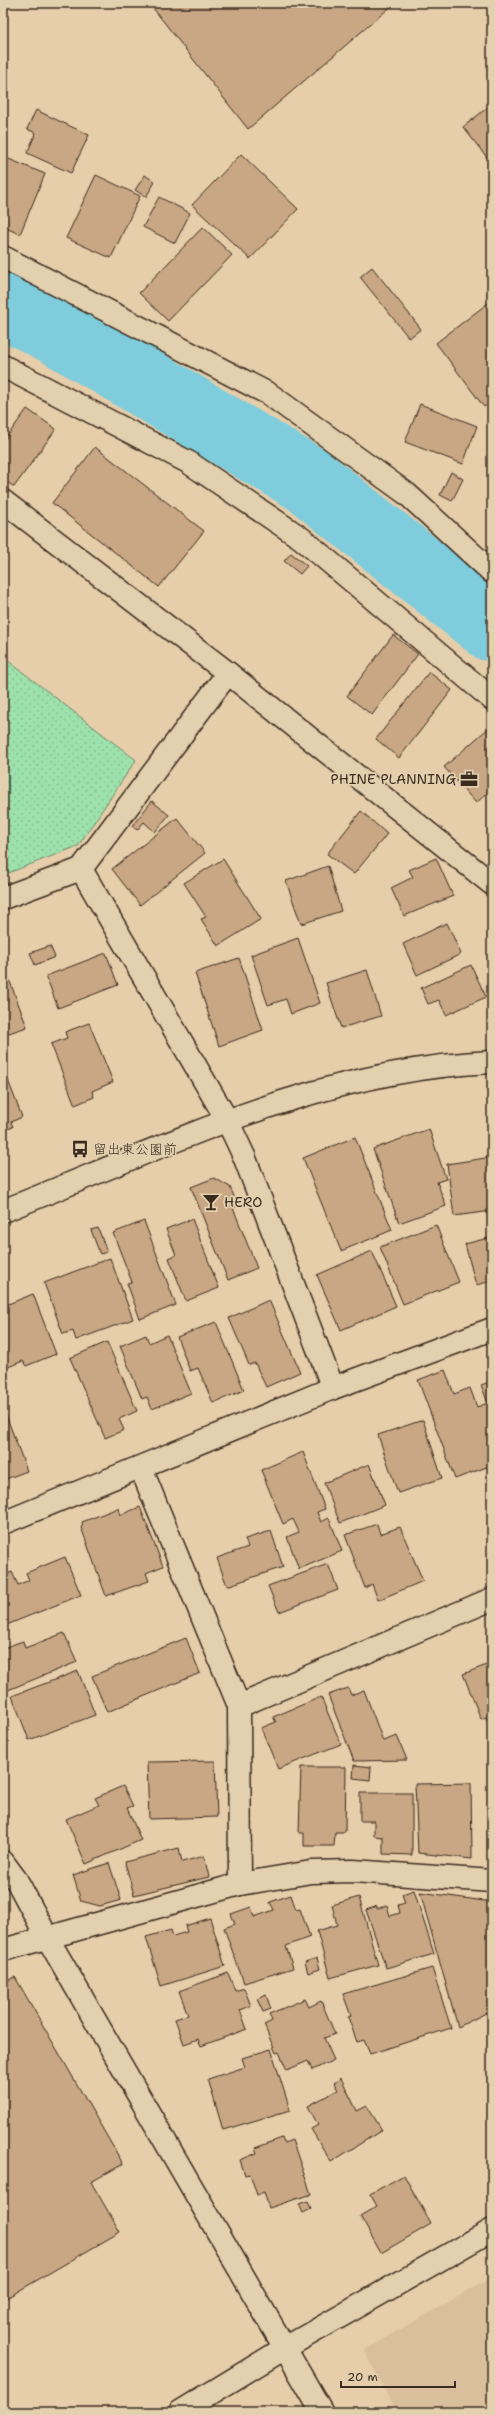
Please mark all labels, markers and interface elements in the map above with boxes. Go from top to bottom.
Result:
office icon: PHINE PLANNING [459,769,479,789]
place label: PHINE PLANNING [331,770,456,788]
bus stop icon: 留出東公園前 [70,1139,90,1159]
place label: 留出東公園前 [93,1140,177,1158]
bar icon: HERO [201,1192,221,1212]
place label: HERO [224,1193,262,1211]
scale bar [341,2363,455,2389]
text: 20 m [347,2369,378,2385]

